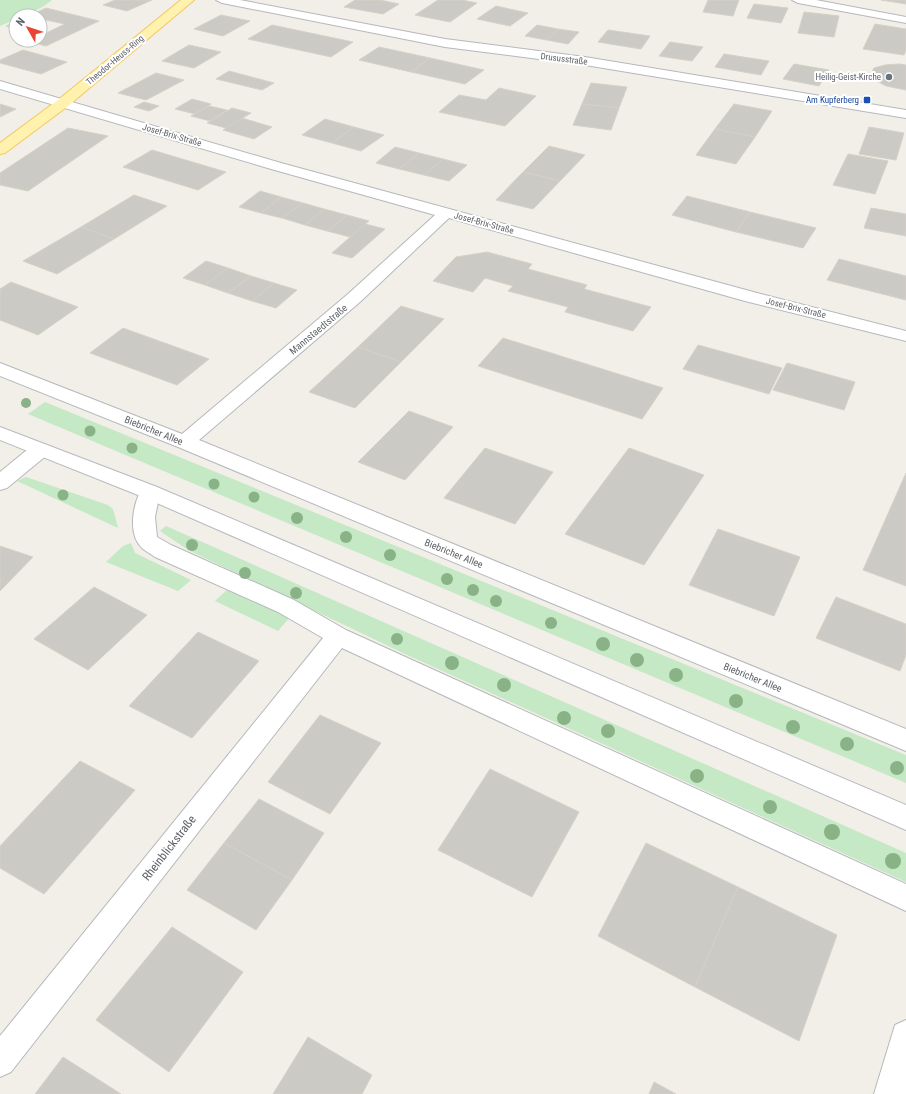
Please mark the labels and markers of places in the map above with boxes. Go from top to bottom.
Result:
place label: Heilig-Geist-Kirche [815,72,881,82]
marker: Heilig-Geist-Kirche [884,72,894,82]
place label: Am Kupferberg [806,95,859,105]
marker: Am Kupferberg [862,95,872,105]

